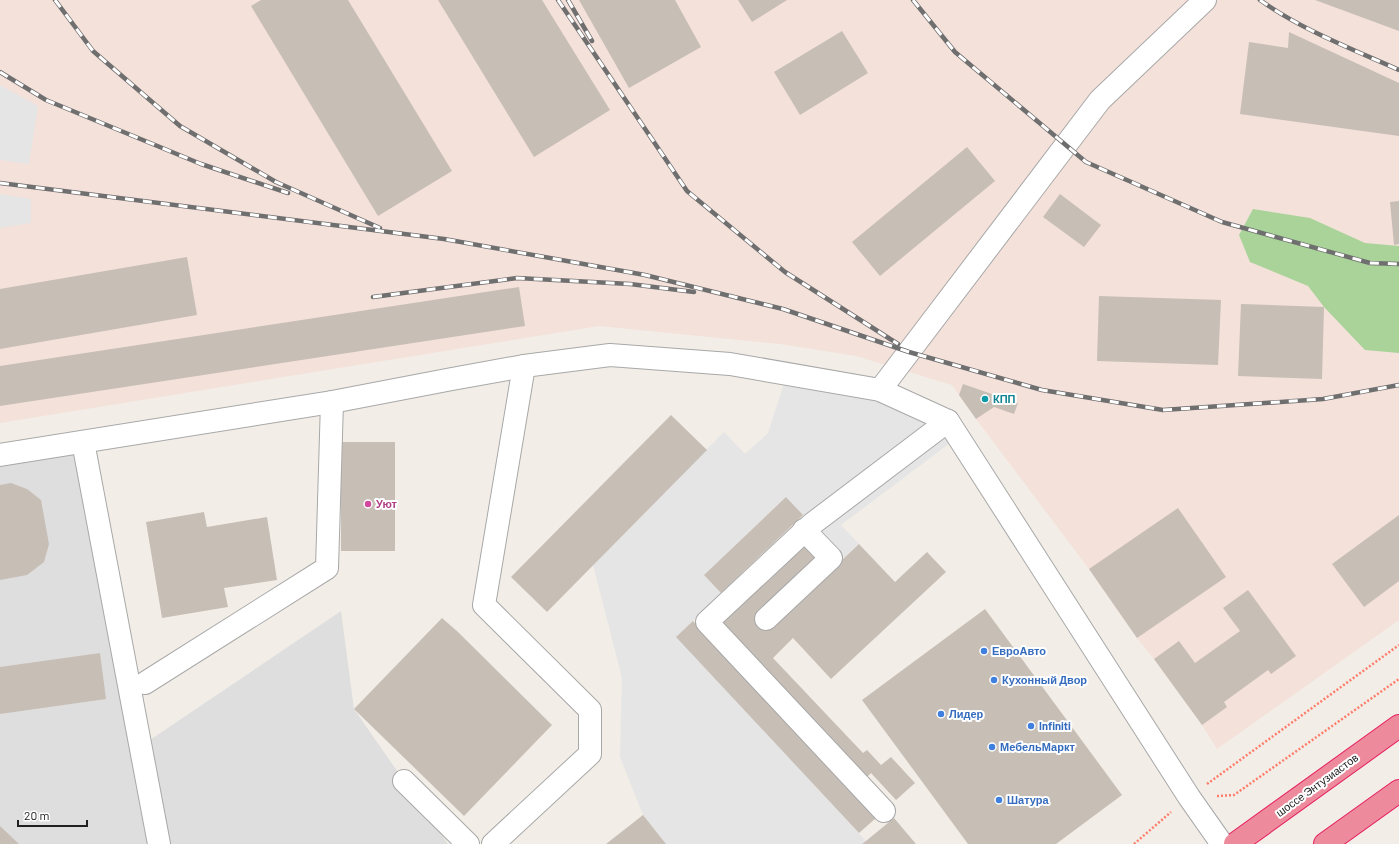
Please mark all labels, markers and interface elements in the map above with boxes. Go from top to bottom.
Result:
place label: КПП [993,392,1016,405]
marker: КПП [980,394,990,404]
place label: Уют [376,497,398,510]
marker: Уют [363,499,373,509]
place label: ЕвроАвто [992,644,1046,657]
marker: ЕвроАвто [979,646,989,656]
place label: Кухонный Двор [1002,673,1087,686]
marker: Кухонный Двор [989,675,999,685]
place label: Лидер [949,707,984,720]
marker: Лидер [936,709,946,719]
place label: Infiniti [1039,719,1071,732]
marker: Infiniti [1026,721,1036,731]
place label: МебельМаркт [1000,740,1075,753]
marker: МебельМаркт [987,742,997,752]
street label: шоссе Энтузиастов [1273,750,1361,819]
place label: Шатура [1007,793,1050,806]
marker: Шатура [994,795,1004,805]
scale bar [18,802,87,828]
text: 20 m [24,808,50,822]

